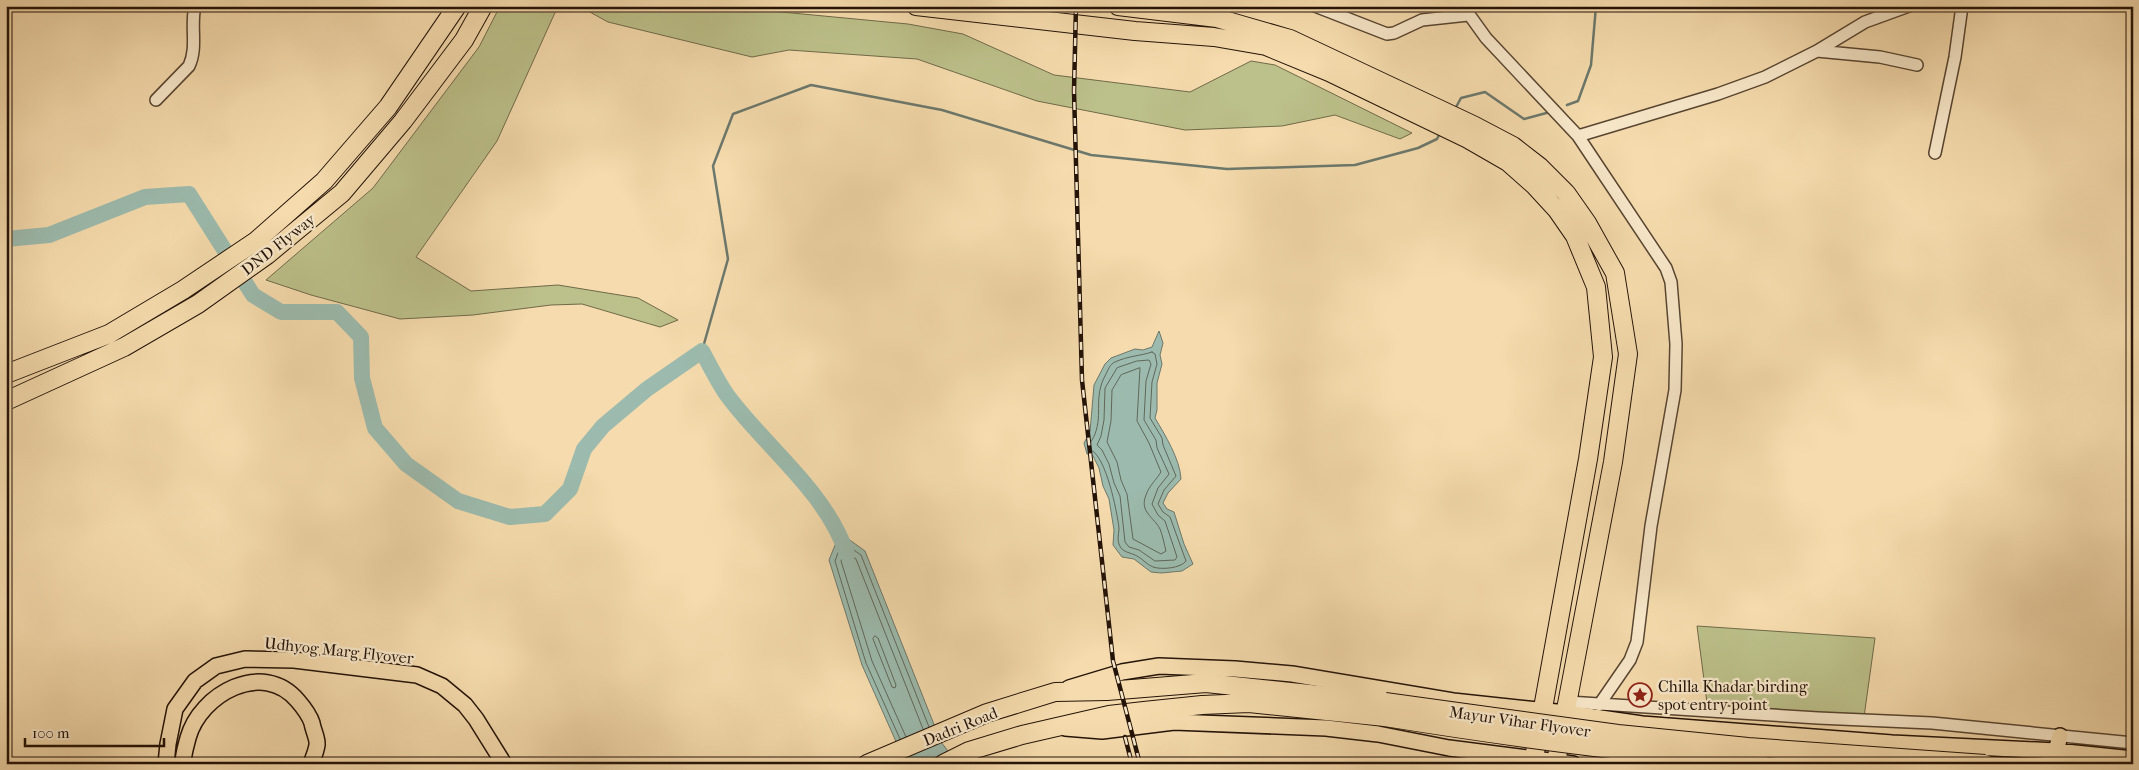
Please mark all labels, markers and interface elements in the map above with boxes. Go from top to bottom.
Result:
street label: DND Flyway [238,209,319,279]
street label: Udhyog Marg Flyover [263,633,415,668]
place label: Chilla Khadar birding spot entry point [1658,677,1808,714]
place icon: Chilla Khadar birding spot entry point [1627,682,1653,708]
street label: Mayur Vihar Flyover [1448,702,1592,741]
street label: Dadri Road [920,703,1001,750]
scale bar [25,715,164,747]
text: 100 m [32,724,70,742]

